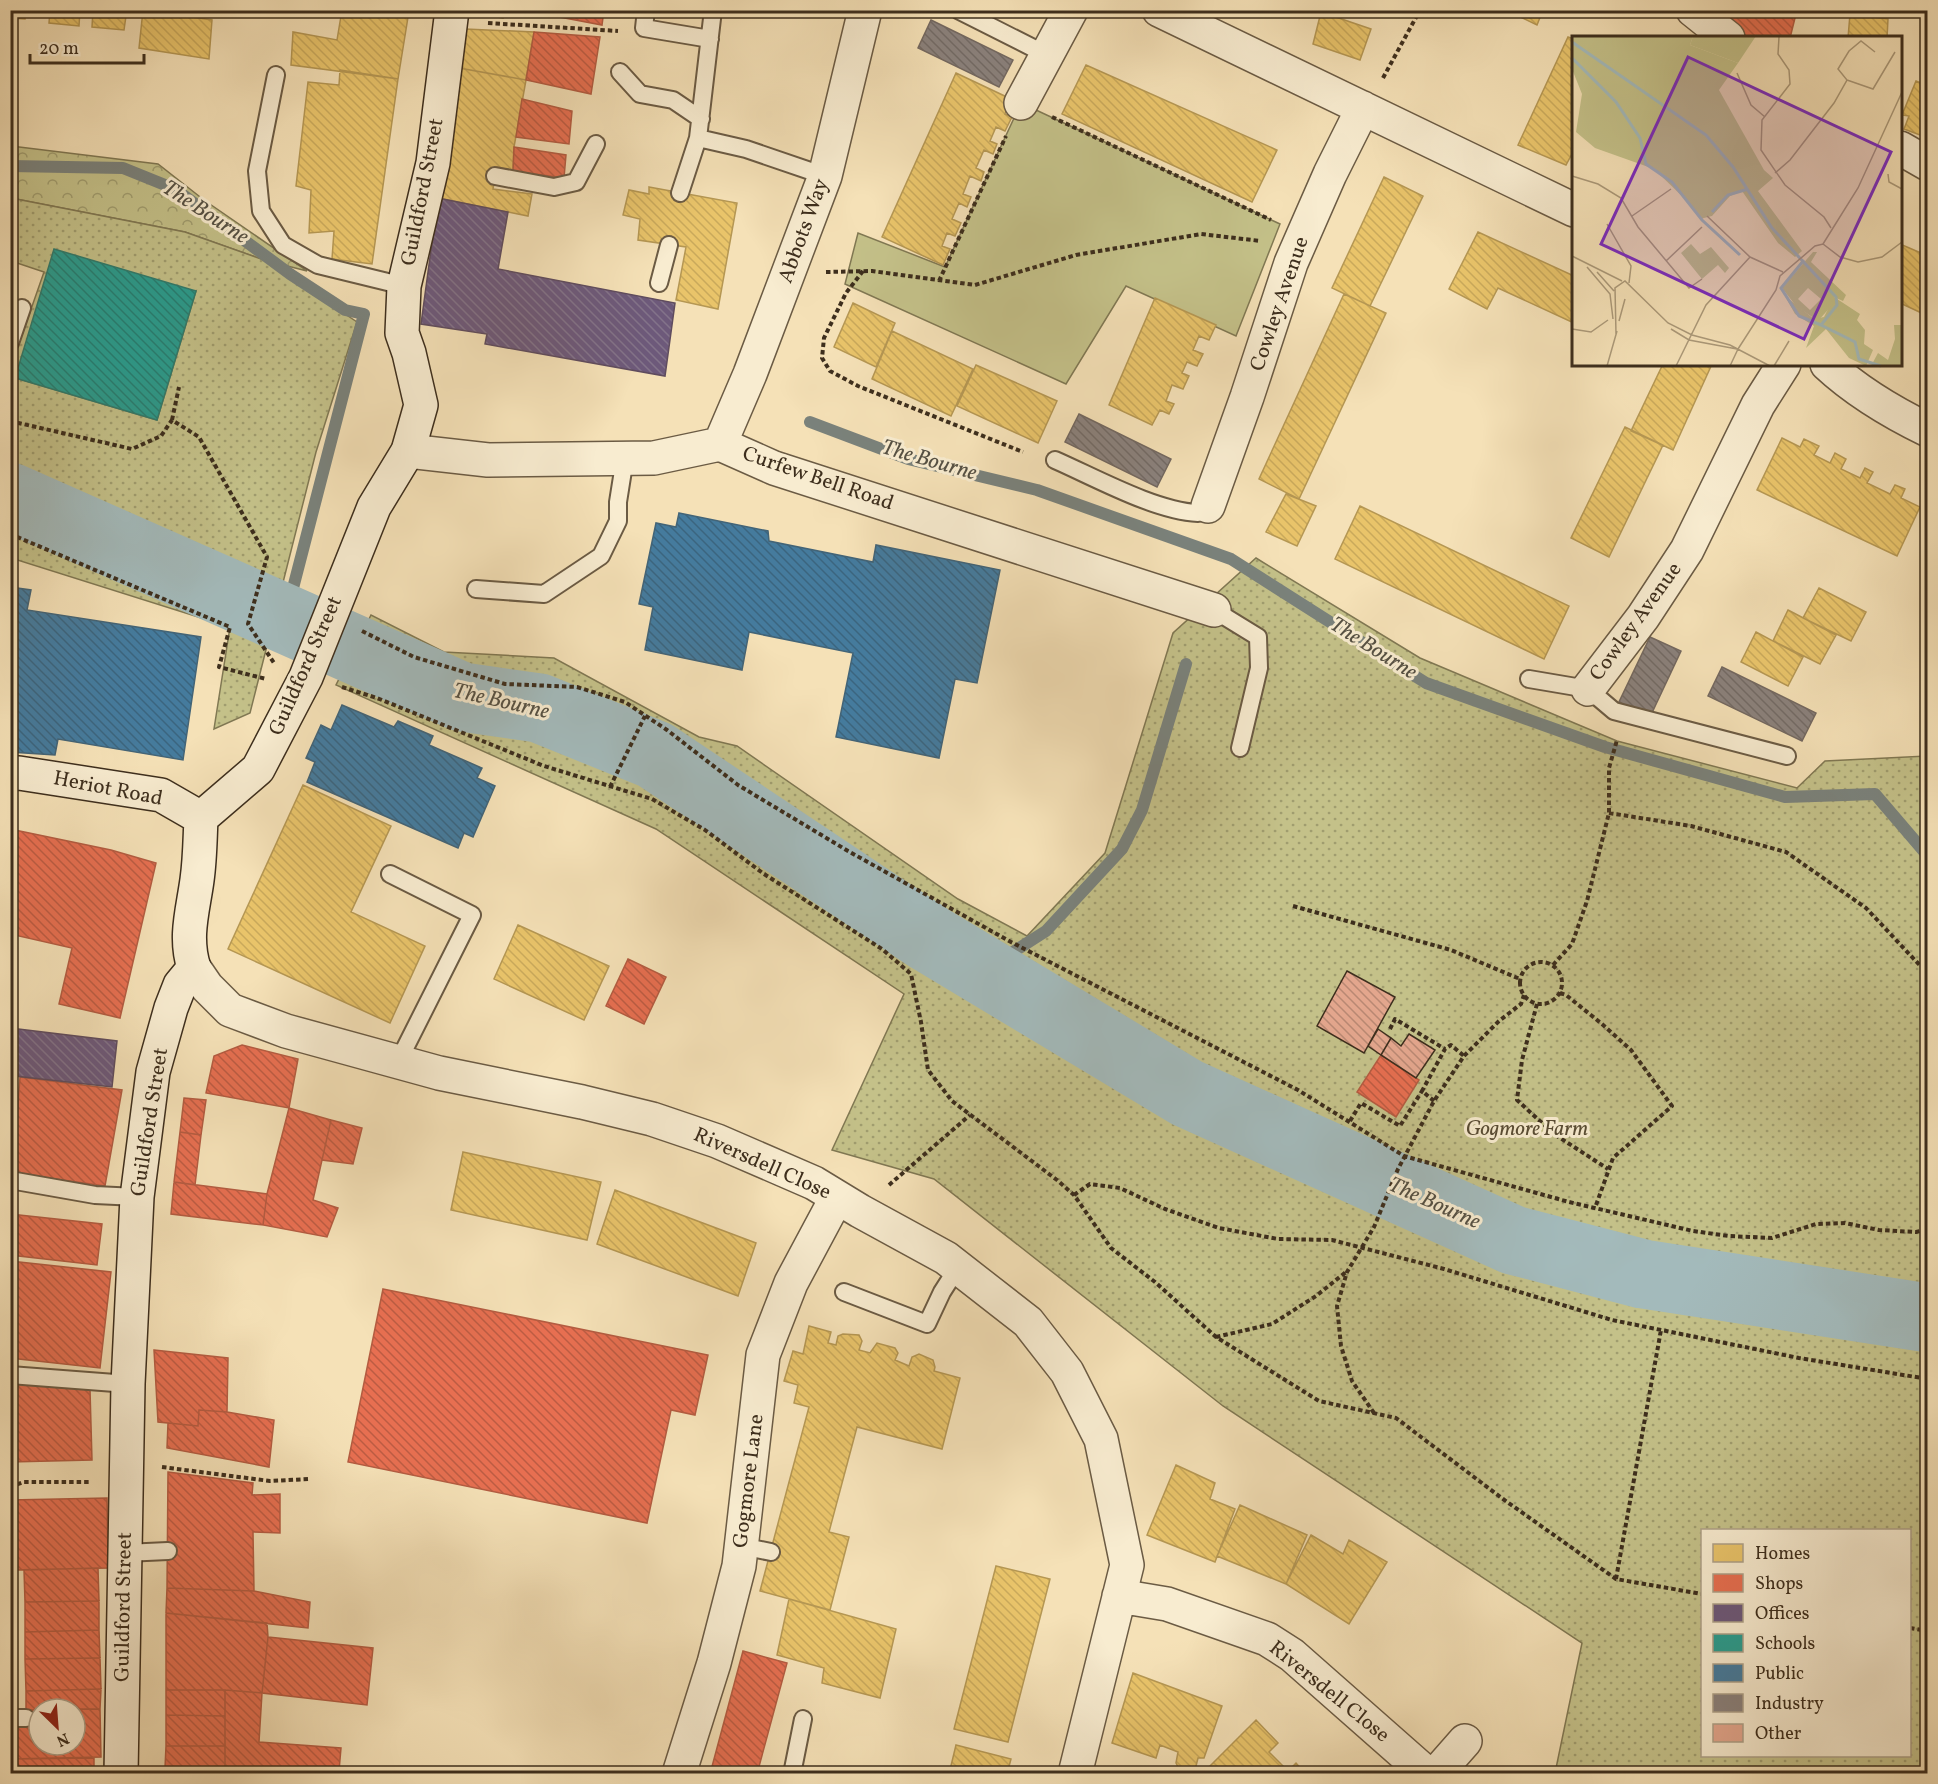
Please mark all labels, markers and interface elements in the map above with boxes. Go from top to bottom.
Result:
scale bar [30,27,144,65]
inset map [1572,36,1902,366]
text: 20 m [39,37,79,62]
street label: Guildford Street [394,116,452,268]
water label: The Bourne [156,173,254,253]
street label: Abbots Way [772,174,837,287]
street label: Cowley Avenue [1243,233,1317,375]
water label: The Bourne [878,433,980,489]
street label: Curfew Bell Road [738,440,898,518]
street label: Cowley Avenue [1583,557,1689,687]
street label: Guildford Street [262,592,350,740]
water label: The Bourne [1323,610,1423,688]
water label: The Bourne [450,676,552,728]
street label: Heriot Road [51,764,165,814]
street label: Guildford Street [124,1046,176,1198]
park label: Gogmore Farm [1466,1115,1588,1144]
street label: Riversdell Close [689,1121,836,1207]
water label: The Bourne [1383,1170,1485,1238]
street label: Gogmore Lane [726,1412,772,1550]
legend [1701,1529,1911,1757]
street label: Guildford Street [108,1532,140,1682]
text: Homes [1755,1542,1810,1567]
text: Shops [1755,1572,1803,1597]
text: Offices [1755,1602,1810,1627]
text: Schools [1755,1632,1815,1657]
street label: Riversdell Close [1262,1634,1396,1750]
text: Public [1755,1662,1804,1687]
text: Industry [1755,1692,1824,1717]
north arrow [27,1697,87,1757]
text: Other [1755,1722,1802,1747]
text: N [52,1726,72,1751]

